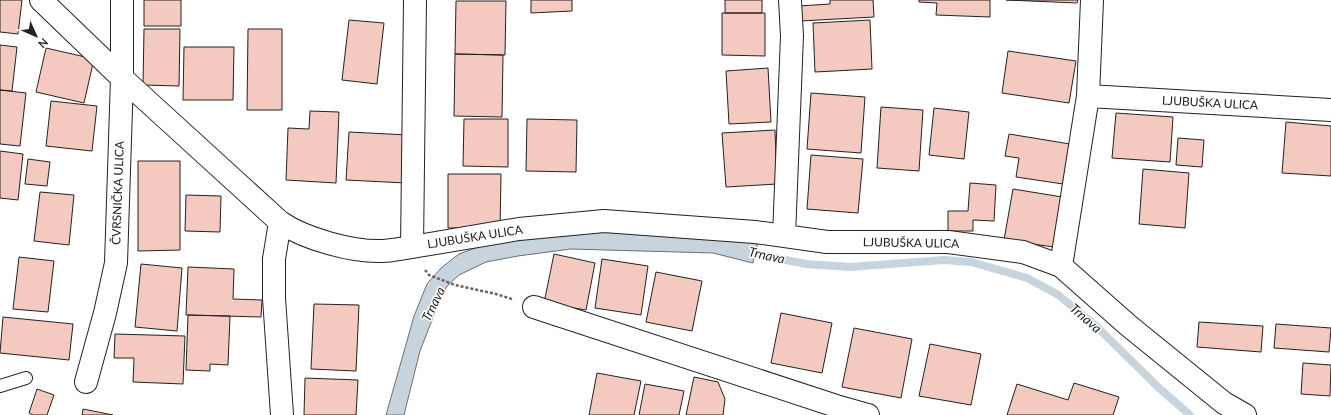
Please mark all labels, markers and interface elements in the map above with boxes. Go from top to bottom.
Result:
north arrow [16,16,56,56]
text: N [36,36,51,51]
street label: LJUBUŠKA ULICA [1162,92,1259,113]
street label: ČVRSNIČKA ULICA [108,140,127,245]
street label: LJUBUŠKA ULICA [426,221,525,251]
street label: LJUBUŠKA ULICA [863,234,960,251]
water label: Trnava [747,243,787,267]
water label: Trnava [418,284,448,324]
water label: Trnava [1067,300,1105,336]

